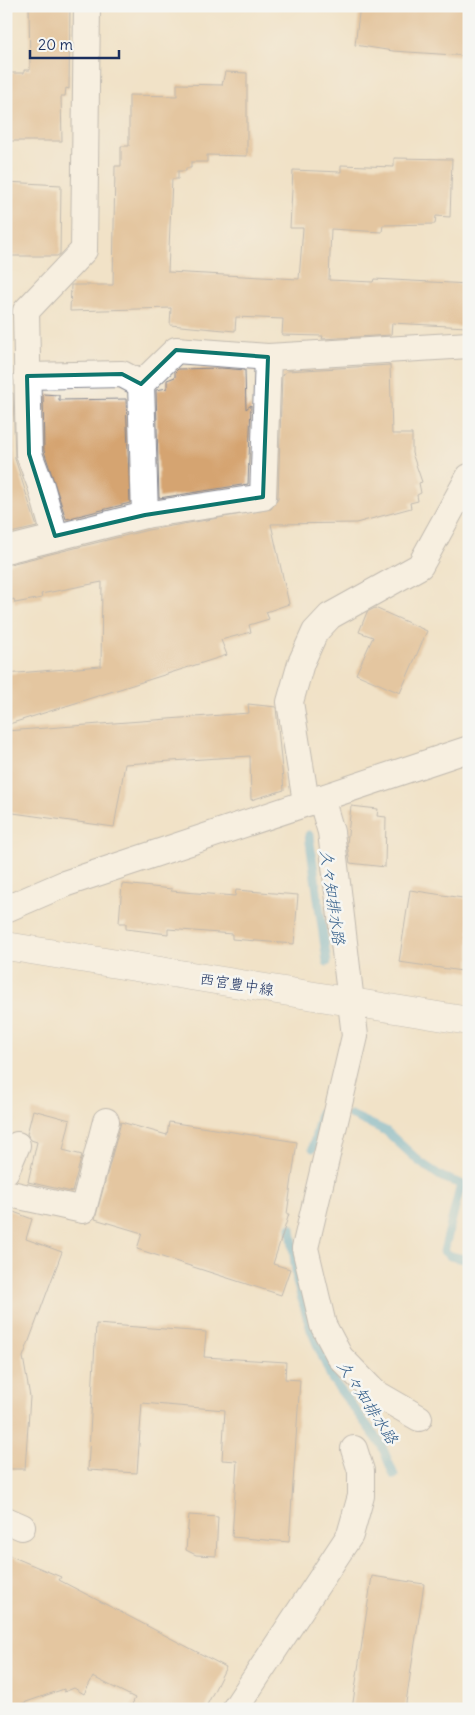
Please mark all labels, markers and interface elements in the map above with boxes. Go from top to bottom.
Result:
scale bar [30,28,119,60]
text: 20 m [38,35,73,54]
water label: 久々知排水路 [316,848,350,947]
street label: 西宮豊中線 [198,969,276,999]
water label: 久々知排水路 [333,1356,403,1449]

